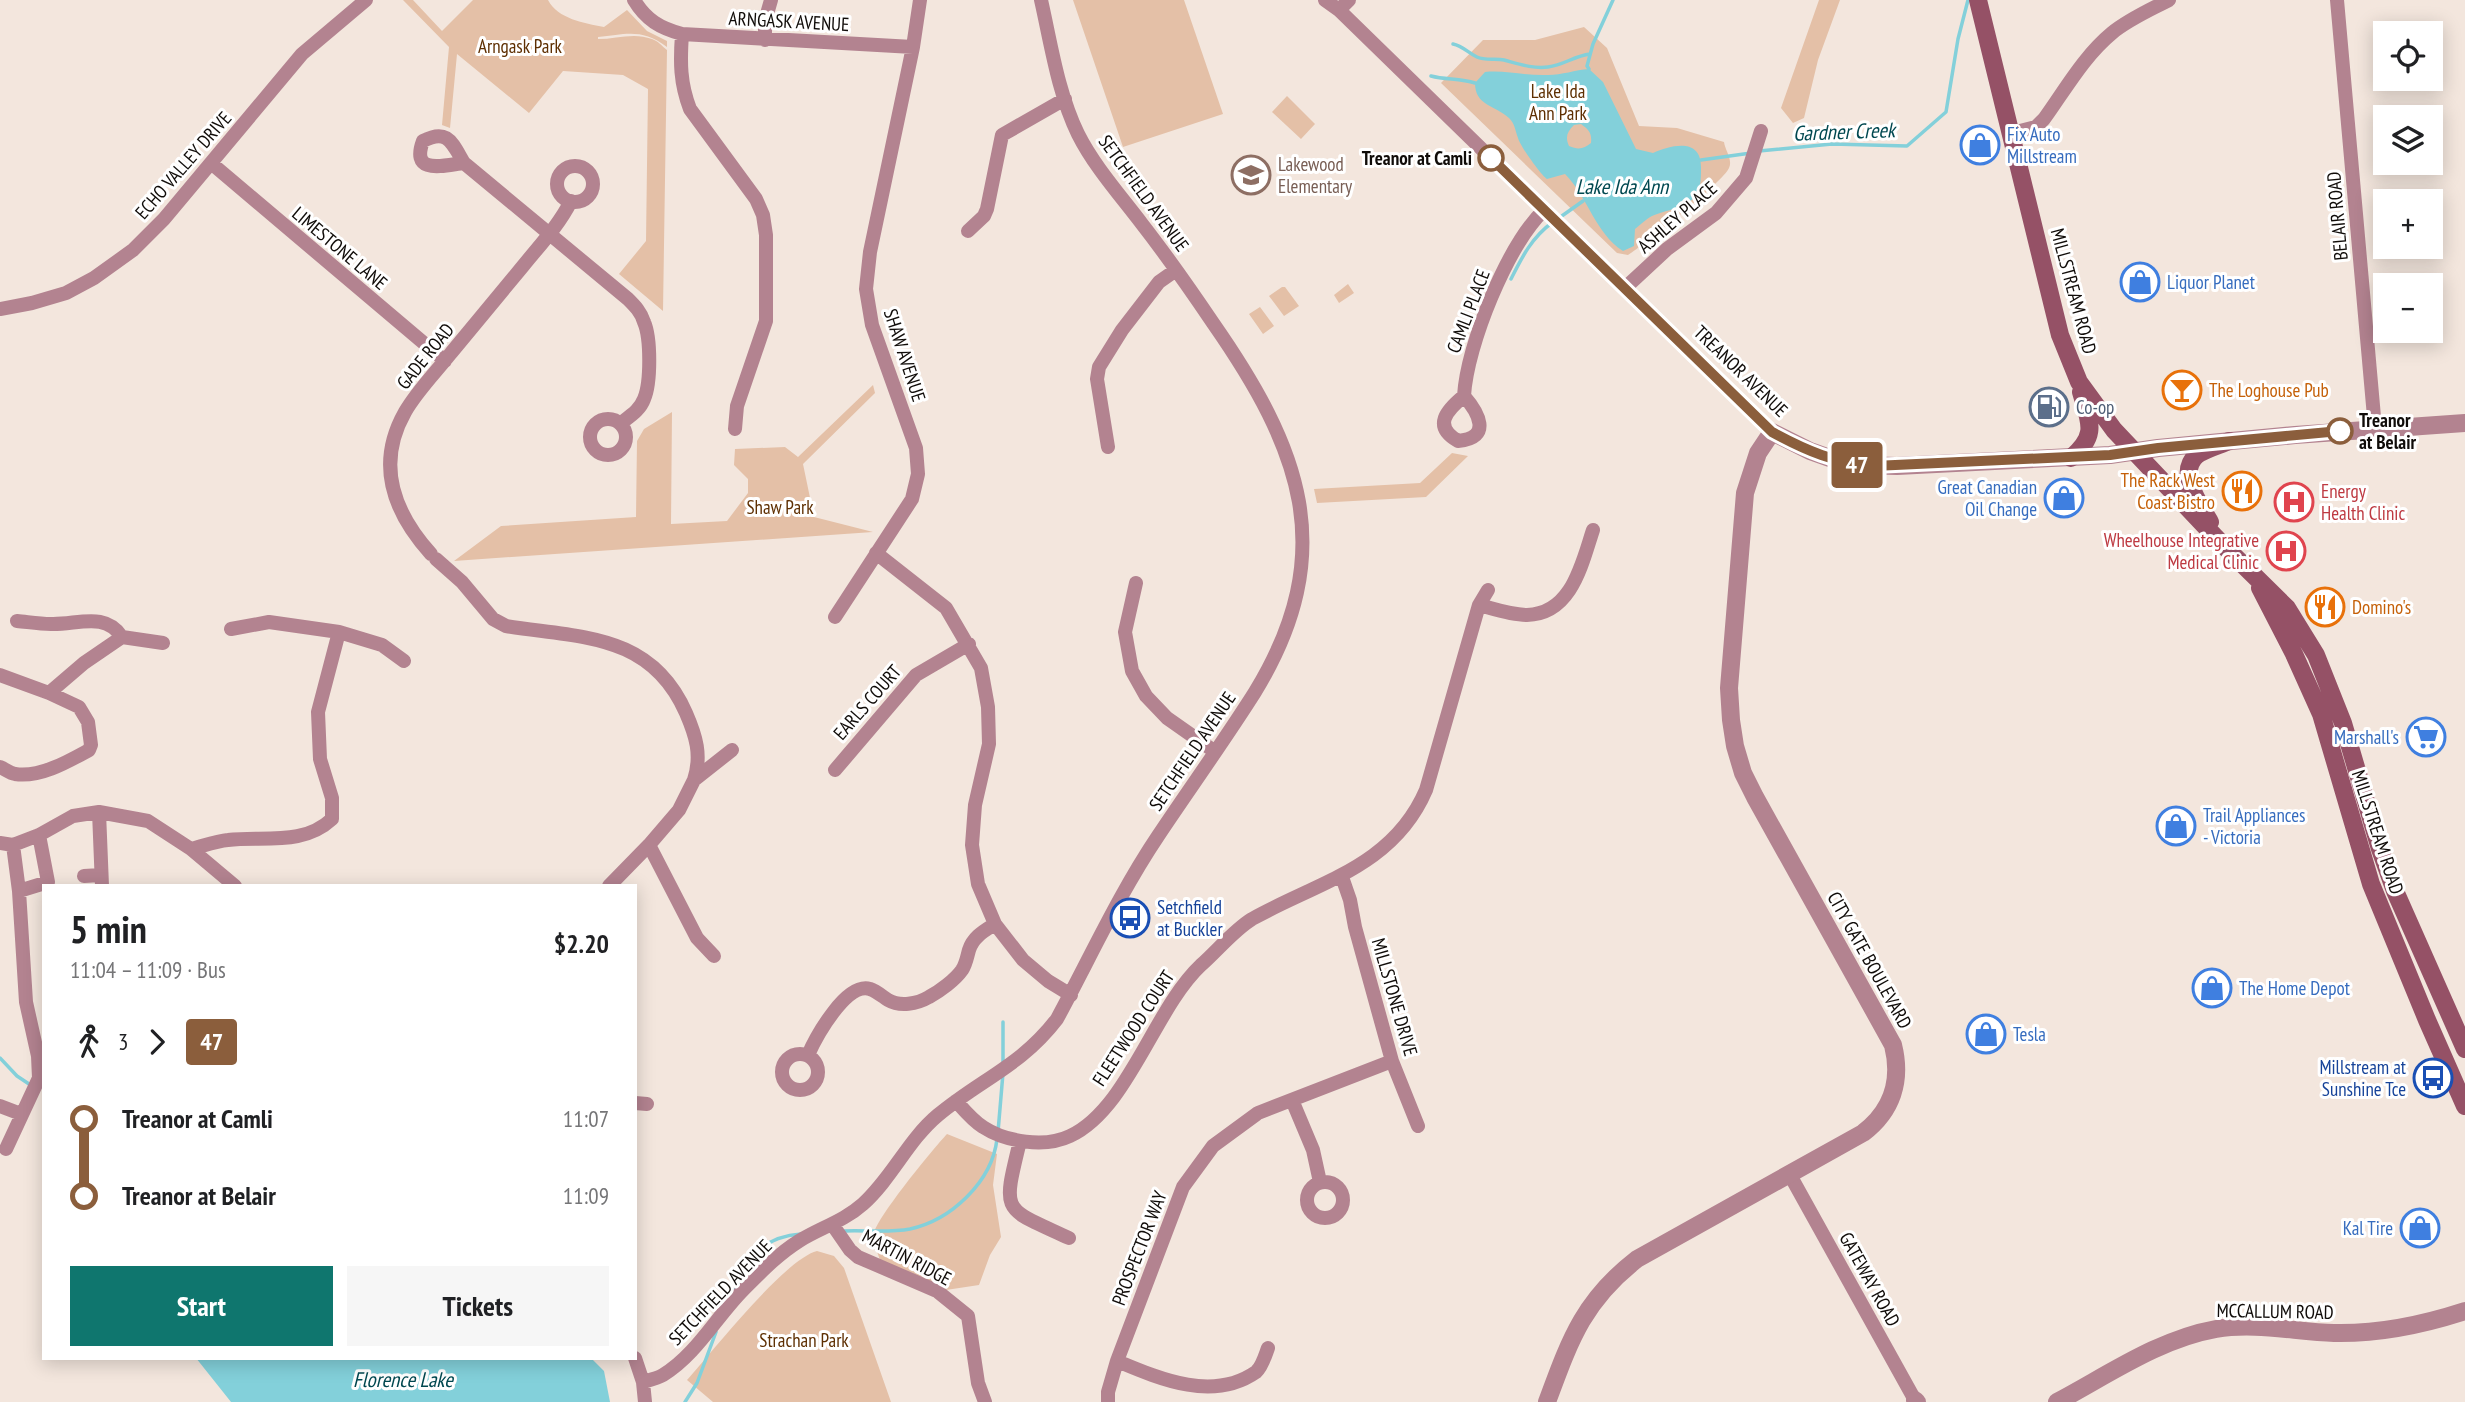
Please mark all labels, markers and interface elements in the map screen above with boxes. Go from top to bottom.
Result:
street label: ARNGASK AVENUE [728,6,850,36]
map controls [2373,21,2443,343]
button: locate [2373,21,2443,91]
park label: Arngask Park [478,34,563,58]
park label: Lake Ida Ann Park [1529,79,1588,125]
button: layers [2373,105,2443,175]
street label: ECHO VALLEY DRIVE [130,106,236,224]
water label: Gardner Creek [1792,116,1898,147]
place label: Fix Auto Millstream [2007,122,2077,168]
shop icon: Fix Auto Millstream [1959,124,2001,166]
street label: SETCHFIELD AVENUE [1094,130,1194,256]
marker: Treanor at Camli [1478,145,1504,171]
place label: Treanor at Camli [1362,146,1472,170]
place label: Lakewood Elementary [1278,152,1353,198]
school or university icon: Lakewood Elementary [1230,154,1272,196]
street label: BELAIR ROAD [2321,170,2353,262]
water label: Lake Ida Ann [1576,173,1670,200]
street label: ASHLEY PLACE [1632,176,1722,258]
button: + [2373,189,2443,259]
street label: LIMESTONE LANE [288,201,392,295]
street label: MILLSTREAM ROAD [2046,226,2102,356]
shop icon: Liquor Planet [2119,261,2161,303]
street label: CAMLI PLACE [1441,266,1495,356]
place label: Liquor Planet [2167,270,2256,294]
button: − [2373,273,2443,343]
street label: SHAW AVENUE [879,306,931,404]
street label: GADE ROAD [391,318,459,394]
street label: TREANOR AVENUE [1689,320,1793,422]
bar icon: The Loghouse Pub [2161,369,2203,411]
place label: The Loghouse Pub [2209,378,2329,402]
fuel station icon: Co-op [2028,386,2070,428]
place label: Co-op [2076,395,2114,419]
place label: Treanor at Belair [2359,408,2416,454]
marker: Treanor at Belair [2327,418,2353,444]
line badge: 47 [1826,442,1888,488]
text: 47 [1846,449,1868,480]
place label: The Rack West Coast Bistro [2121,468,2216,514]
restaurant icon: The Rack West Coast Bistro [2221,470,2263,512]
place label: Great Canadian Oil Change [1937,475,2037,521]
shop icon: Great Canadian Oil Change [2043,477,2085,519]
place label: Energy Health Clinic [2321,479,2405,525]
hospital icon: Energy Health Clinic [2273,481,2315,523]
park label: Shaw Park [746,495,814,519]
place label: Wheelhouse Integrative Medical Clinic [2104,528,2259,574]
hospital icon: Wheelhouse Integrative Medical Clinic [2265,530,2307,572]
restaurant icon: Domino's [2304,586,2346,628]
place label: Domino's [2352,595,2411,619]
street label: EARLS COURT [828,659,906,744]
street label: SETCHFIELD AVENUE [1143,687,1241,815]
supermarket icon: Marshall's [2405,716,2447,758]
place label: Marshall's [2334,725,2399,749]
street label: MILLSTREAM ROAD [2347,767,2409,897]
place label: Trail Appliances - Victoria [2203,803,2305,849]
shop icon: Trail Appliances - Victoria [2155,805,2197,847]
street label: CITY GATE BOULEVARD [1822,887,1918,1033]
place label: Setchfield at Buckler [1157,895,1223,941]
bus stop icon: Setchfield at Buckler [1109,897,1151,939]
text: 5 min [70,904,147,953]
text: $2.20 [554,927,609,960]
street label: MILLSTONE DRIVE [1367,935,1423,1059]
text: 11:04 – 11:09 · Bus [70,955,226,984]
street label: FLEETWOOD COURT [1087,965,1180,1090]
shop icon: The Home Depot [2191,967,2233,1009]
place label: The Home Depot [2239,976,2351,1000]
shop icon: Tesla [1965,1013,2007,1055]
place label: Tesla [2013,1022,2046,1046]
icon: walk [70,1023,108,1061]
icon: forward [138,1023,176,1061]
text: 47 [200,1026,223,1057]
text: 3 [118,1027,128,1056]
place label: Millstream at Sunshine Tce [2319,1055,2407,1101]
bus stop icon: Millstream at Sunshine Tce [2412,1057,2454,1099]
text: Treanor at Camli [122,1102,273,1135]
text: 11:07 [563,1104,609,1133]
text: Treanor at Belair [122,1179,276,1212]
text: 11:09 [563,1181,609,1210]
street label: PROSPECTOR WAY [1106,1187,1172,1309]
shop icon: Kal Tire [2399,1207,2441,1249]
place label: Kal Tire [2343,1216,2393,1240]
street label: MARTIN RIDGE [858,1224,956,1290]
street label: GATEWAY ROAD [1834,1228,1906,1330]
street label: SETCHFIELD AVENUE [663,1234,777,1350]
button: Start [70,1266,333,1346]
button: Tickets [347,1266,609,1346]
street label: MCCALLUM ROAD [2216,1298,2334,1324]
park label: Strachan Park [759,1328,849,1352]
water label: Florence Lake [353,1366,454,1393]

